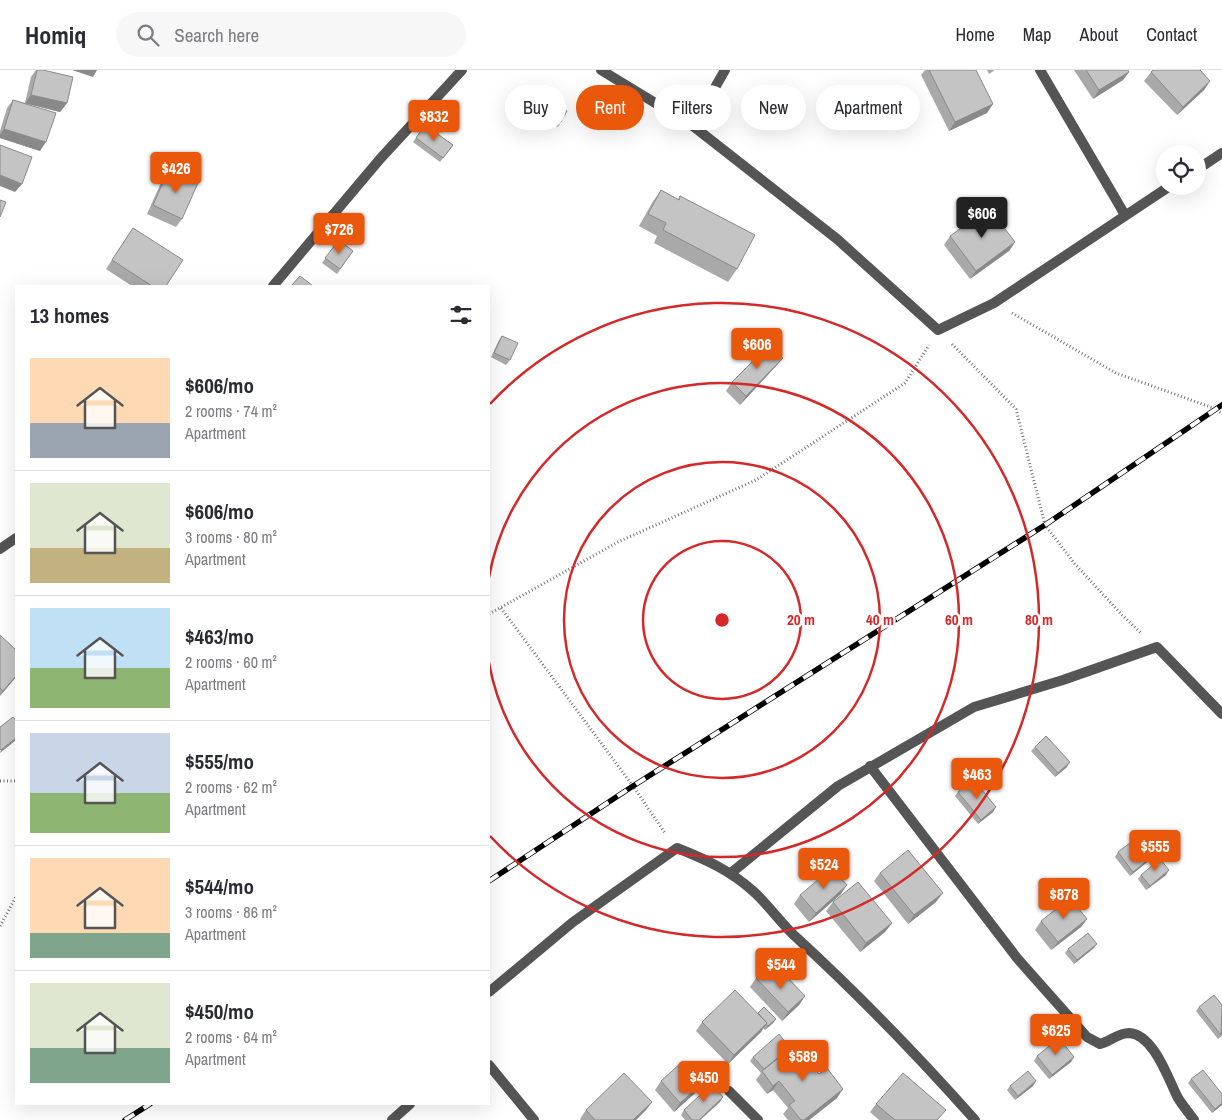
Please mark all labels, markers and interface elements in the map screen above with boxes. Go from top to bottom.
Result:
search box [116,12,466,57]
text: Homiq [25,19,86,51]
icon: search [134,21,162,49]
text: Search here [174,22,259,48]
text: Home [955,22,995,47]
text: Map [1023,22,1052,47]
text: About [1080,22,1118,47]
text: Contact [1146,22,1197,47]
chip: Buy [505,85,566,130]
chip: Rent [576,85,644,130]
chip: Filters [654,85,731,130]
chip: New [741,85,806,130]
chip: Apartment [816,85,920,130]
pin: $832 [404,100,464,142]
text: $832 [419,105,449,127]
map controls [1156,145,1206,195]
button: locate [1156,145,1206,195]
pin: $426 [146,152,206,194]
text: $426 [161,157,191,179]
pin: $606 [952,196,1012,239]
text: $606 [967,202,997,224]
pin: $726 [309,212,369,255]
text: $726 [324,218,354,240]
text: 13 homes [30,301,109,330]
icon: filters [447,301,475,329]
pin: $606 [727,328,787,370]
text: $606 [742,333,772,355]
text: $606/mo [185,371,254,400]
icon: home [70,378,130,438]
text: 2 rooms · 74 m² [185,400,277,422]
text: Apartment [185,422,246,444]
text: $606/mo [185,497,254,526]
icon: home [70,503,130,563]
text: 3 rooms · 80 m² [185,526,277,548]
text: Apartment [185,548,246,570]
text: 20 m [787,609,815,630]
text: 40 m [866,609,894,630]
text: 60 m [945,609,973,630]
text: 80 m [1025,609,1053,630]
centre of rings [713,611,731,629]
text: $463/mo [185,622,254,651]
icon: home [70,628,130,688]
text: 2 rooms · 60 m² [185,651,277,673]
text: Apartment [185,673,246,695]
text: $555/mo [185,747,254,776]
icon: home [70,753,130,813]
pin: $463 [947,758,1007,800]
text: $463 [962,763,992,785]
text: 2 rooms · 62 m² [185,776,277,798]
text: Apartment [185,798,246,820]
pin: $555 [1125,830,1185,872]
text: $555 [1140,835,1170,857]
pin: $524 [794,848,854,890]
text: $524 [809,853,839,875]
text: $544/mo [185,872,254,901]
icon: home [70,878,130,938]
pin: $878 [1034,878,1094,920]
text: $878 [1049,883,1079,905]
text: 3 rooms · 86 m² [185,901,277,923]
text: Apartment [185,923,246,945]
pin: $544 [751,948,811,990]
text: $544 [766,953,796,975]
text: $450/mo [185,997,254,1026]
icon: home [70,1003,130,1063]
pin: $625 [1026,1014,1086,1056]
text: $625 [1041,1019,1071,1041]
text: 2 rooms · 64 m² [185,1026,277,1048]
pin: $589 [773,1040,833,1082]
text: $589 [788,1045,818,1067]
text: Apartment [185,1048,246,1070]
pin: $450 [674,1060,734,1103]
text: $450 [689,1066,719,1088]

